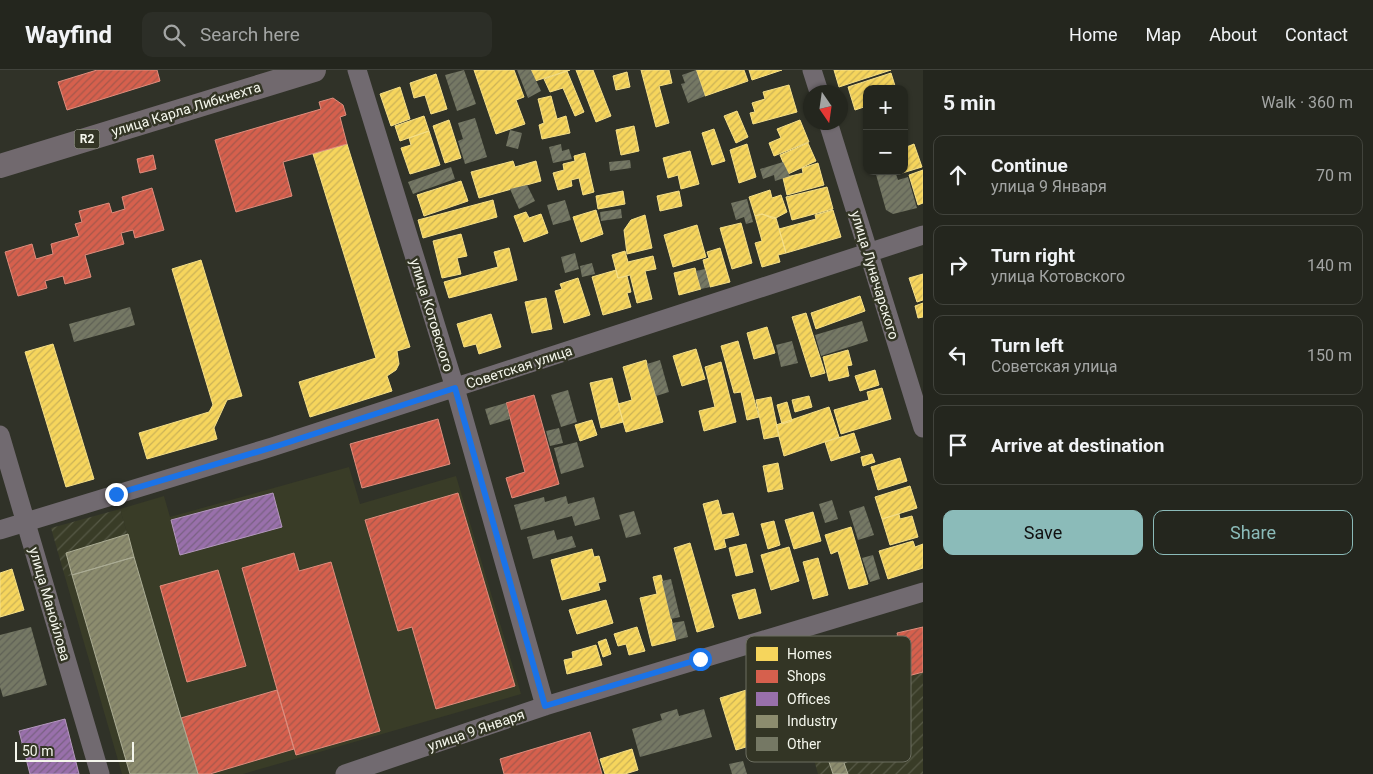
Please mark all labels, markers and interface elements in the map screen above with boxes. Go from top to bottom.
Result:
search box [142,12,492,57]
text: Wayfind [25,21,112,49]
icon: search [160,21,188,49]
text: Search here [200,23,300,46]
text: Home [1069,24,1118,45]
text: Map [1146,24,1181,45]
text: About [1209,24,1257,45]
text: Contact [1285,24,1348,45]
street label: улица Карла Либкнехта [109,79,263,139]
north arrow [803,85,848,130]
map controls [863,85,908,175]
button: + [863,85,908,130]
text: 5 min [943,91,996,115]
text: Walk · 360 m [1261,93,1353,112]
road number: R2 [74,130,100,148]
button: − [863,130,908,175]
text: Continue [991,154,1068,177]
icon: ahead [944,161,972,189]
text: 70 m [1316,166,1352,185]
text: улица 9 Января [991,177,1107,196]
street label: улица Луначарского [848,209,902,341]
text: Turn right [991,244,1075,267]
icon: right [944,251,972,279]
text: 140 m [1307,256,1352,275]
street label: улица Котовского [407,257,457,374]
text: улица Котовского [991,267,1125,286]
text: Turn left [991,334,1064,357]
icon: left [944,341,972,369]
street label: Советская улица [464,342,574,392]
text: 150 m [1307,346,1352,365]
text: Советская улица [991,357,1118,376]
icon: arrive [944,431,972,459]
text: Arrive at destination [991,434,1164,457]
route end [105,483,128,506]
button: Save [943,510,1143,555]
button: Share [1153,510,1353,555]
street label: улица Манойлова [26,545,74,663]
legend [746,636,911,762]
text: Homes [787,646,832,662]
route start [689,648,712,671]
text: Shops [787,668,826,684]
text: Offices [787,691,831,707]
street label: улица 9 Января [425,706,527,754]
text: Industry [787,713,838,729]
text: Other [787,736,821,752]
scale bar [15,739,134,762]
text: 50 m [22,743,54,759]

